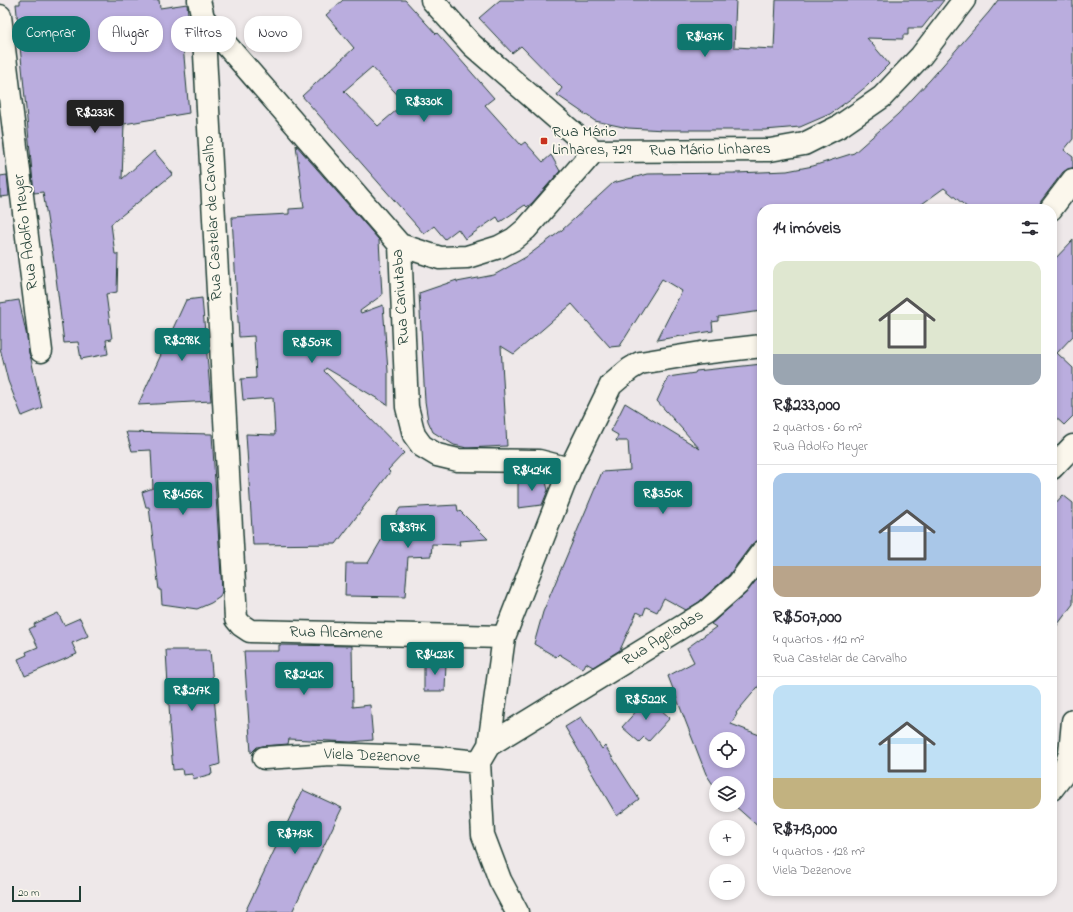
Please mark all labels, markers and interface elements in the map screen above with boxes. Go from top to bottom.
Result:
chip: Comprar [12,16,90,52]
chip: Alugar [98,16,163,52]
chip: Filtros [171,16,236,52]
chip: Novo [244,16,302,52]
pin: R$437K [672,24,738,58]
text: R$437K [686,27,724,46]
pin: R$330K [391,89,457,123]
text: R$330K [405,92,443,111]
pin: R$233K [62,100,128,134]
text: R$233K [76,103,114,122]
place label: Rua Mário Linhares, 729 [552,120,631,162]
street label: Rua Castelar de Carvalho [197,135,229,301]
marker: Rua Mário Linhares, 729 [539,136,549,146]
street label: Rua Mário Linhares [649,137,771,163]
street label: Rua Adolfo Meyer [7,173,45,291]
text: 14 imóveis [773,216,841,241]
icon: filters [1019,217,1041,239]
street label: Rua Cariutaba [386,248,416,346]
icon: home [871,287,943,359]
pin: R$298K [149,328,215,362]
pin: R$507K [279,330,345,364]
text: R$298K [164,331,200,350]
text: R$507K [292,333,332,352]
text: R$233,000 [773,393,840,418]
text: 2 quartos · 60 m² [773,418,862,437]
text: Rua Adolfo Meyer [773,437,868,456]
pin: R$424K [499,458,565,492]
text: R$424K [513,461,551,480]
pin: R$350K [630,481,696,515]
pin: R$456K [150,482,216,516]
text: R$350K [643,484,683,503]
text: R$456K [163,485,203,504]
icon: home [871,499,943,571]
pin: R$397K [375,515,441,549]
text: R$397K [390,518,426,537]
street label: Rua Ageladas [618,603,708,673]
text: R$507,000 [773,605,842,630]
street label: Rua Alcamene [289,620,384,646]
text: 4 quartos · 112 m² [773,630,864,649]
pin: R$423K [402,642,468,676]
text: R$423K [416,645,454,664]
text: Rua Castelar de Carvalho [773,649,907,668]
pin: R$242K [271,662,337,696]
text: R$242K [284,665,324,684]
pin: R$217K [159,678,225,712]
text: R$217K [173,681,211,700]
pin: R$522K [613,687,679,721]
text: R$522K [625,690,667,709]
icon: home [871,711,943,783]
map controls [709,732,745,900]
button: locate [709,732,745,768]
street label: Viela Dezenove [322,742,421,770]
button: layers [709,776,745,812]
text: R$713,000 [773,817,837,842]
button: + [709,820,745,856]
pin: R$713K [262,821,328,855]
text: R$713K [277,824,313,843]
text: 4 quartos · 128 m² [773,842,865,861]
text: Viela Dezenove [773,861,851,880]
button: − [709,864,745,900]
scale bar [12,884,81,903]
text: 20 m [18,885,40,901]

